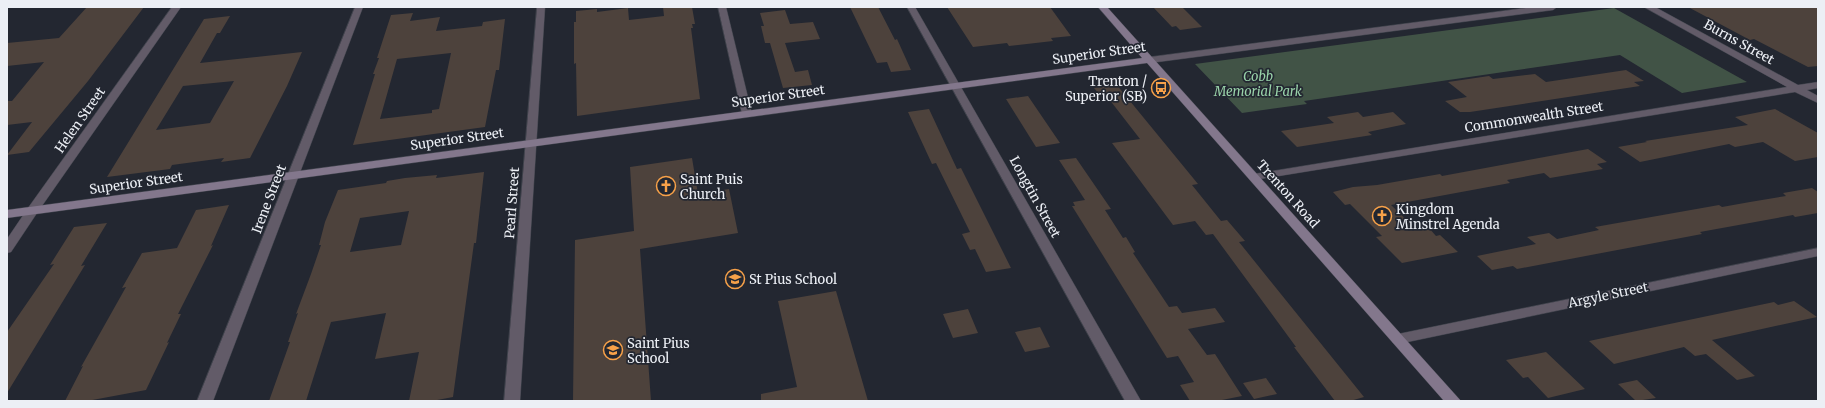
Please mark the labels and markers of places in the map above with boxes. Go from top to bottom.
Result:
place label: Trenton / Superior (SB) [1065,73,1147,105]
bus stop icon: Trenton / Superior (SB) [1150,77,1172,99]
place label: Saint Puis Church [680,171,743,203]
church icon: Saint Puis Church [655,175,677,197]
place label: Kingdom Minstrel Agenda [1396,201,1500,233]
church icon: Kingdom Minstrel Agenda [1371,205,1393,227]
school or university icon: St Pius School [724,268,746,290]
place label: St Pius School [749,271,837,288]
place label: Saint Pius School [627,335,690,367]
school or university icon: Saint Pius School [602,339,624,361]

